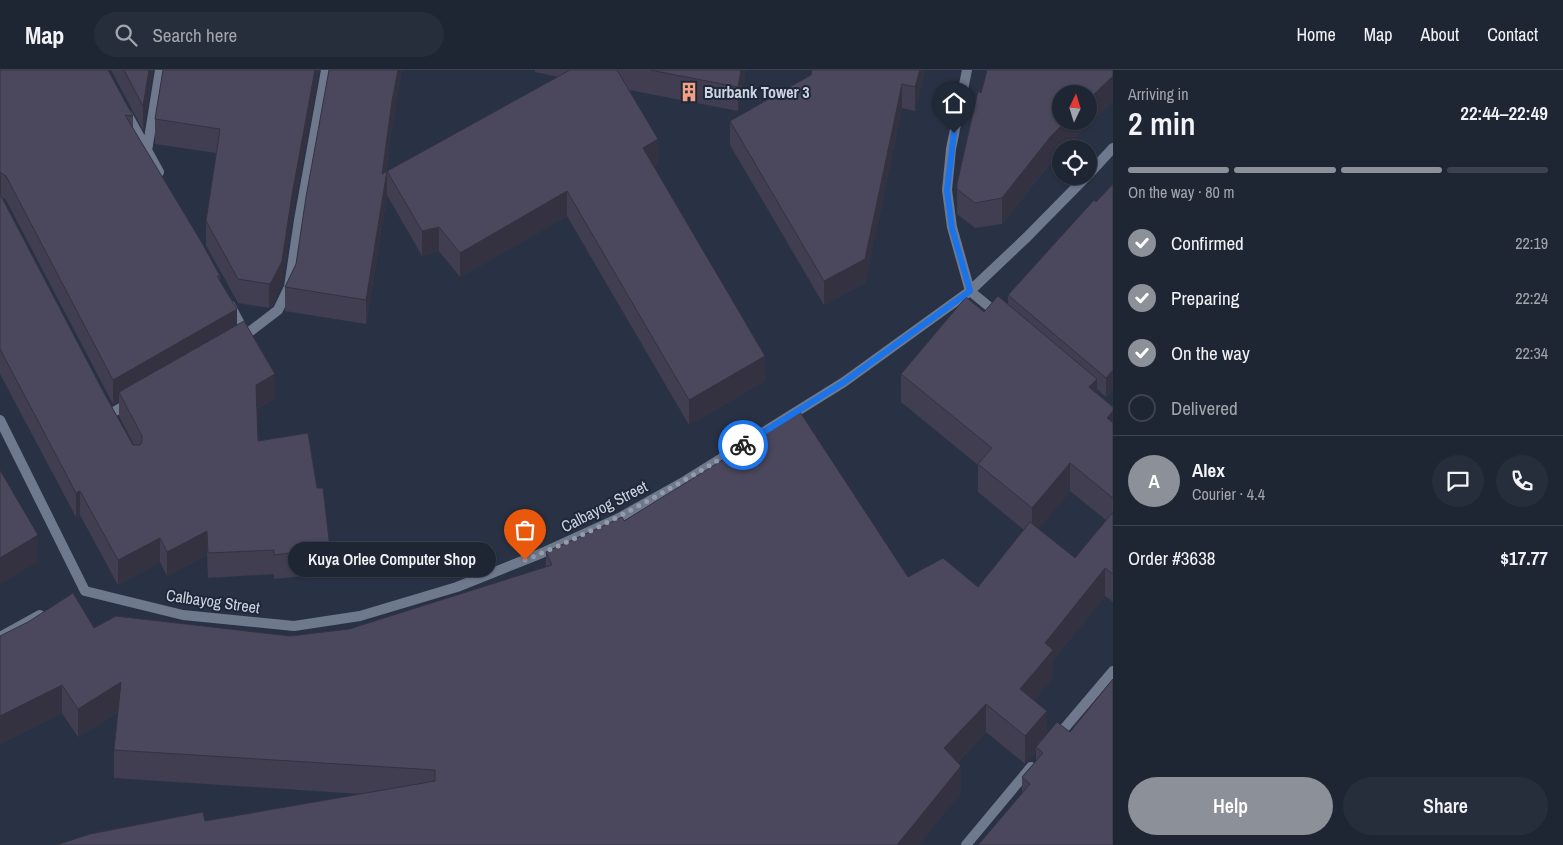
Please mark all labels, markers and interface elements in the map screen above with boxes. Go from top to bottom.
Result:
search box [94,12,444,57]
text: Map [25,19,64,51]
icon: search [112,21,140,49]
text: Search here [152,22,237,48]
text: Home [1296,22,1336,47]
text: Map [1364,22,1393,47]
text: About [1421,22,1459,47]
text: Contact [1487,22,1538,47]
building icon: Burbank Tower 3 [678,81,700,103]
place label: Burbank Tower 3 [704,81,810,103]
pin [933,82,975,133]
text: Arriving in [1128,83,1189,105]
north arrow [1052,85,1098,130]
map controls [1052,85,1097,185]
icon: home [940,89,968,117]
text: 22:44–22:49 [1460,100,1548,126]
text: 2 min [1128,102,1196,145]
button: locate [1052,140,1097,185]
text: On the way · 80 m [1128,181,1234,203]
icon: check [1128,229,1156,257]
text: Confirmed [1171,230,1244,256]
text: 22:19 [1515,232,1548,254]
icon: check [1128,284,1156,312]
text: Preparing [1171,285,1239,311]
text: 22:24 [1515,287,1548,309]
icon: check [1128,339,1156,367]
text: On the way [1171,340,1250,366]
text: 22:34 [1515,342,1548,364]
text: Delivered [1171,395,1238,421]
courier [718,420,768,470]
icon: bike [729,431,757,459]
button: chat [1432,455,1484,507]
button: phone [1496,455,1548,507]
text: Alex [1192,457,1225,483]
text: A [1148,468,1160,494]
street label: Calbayog Street [557,475,651,537]
text: Courier · 4.4 [1192,483,1265,505]
pin [504,509,546,560]
icon: bag [511,516,539,544]
callout: Kuya Orlee Computer Shop [288,542,495,578]
text: Order #3638 [1128,545,1215,571]
text: $17.77 [1500,545,1548,571]
text: Kuya Orlee Computer Shop [308,548,476,570]
street label: Calbayog Street [165,584,261,618]
button: Help [1128,777,1333,835]
button: Share [1343,777,1548,835]

